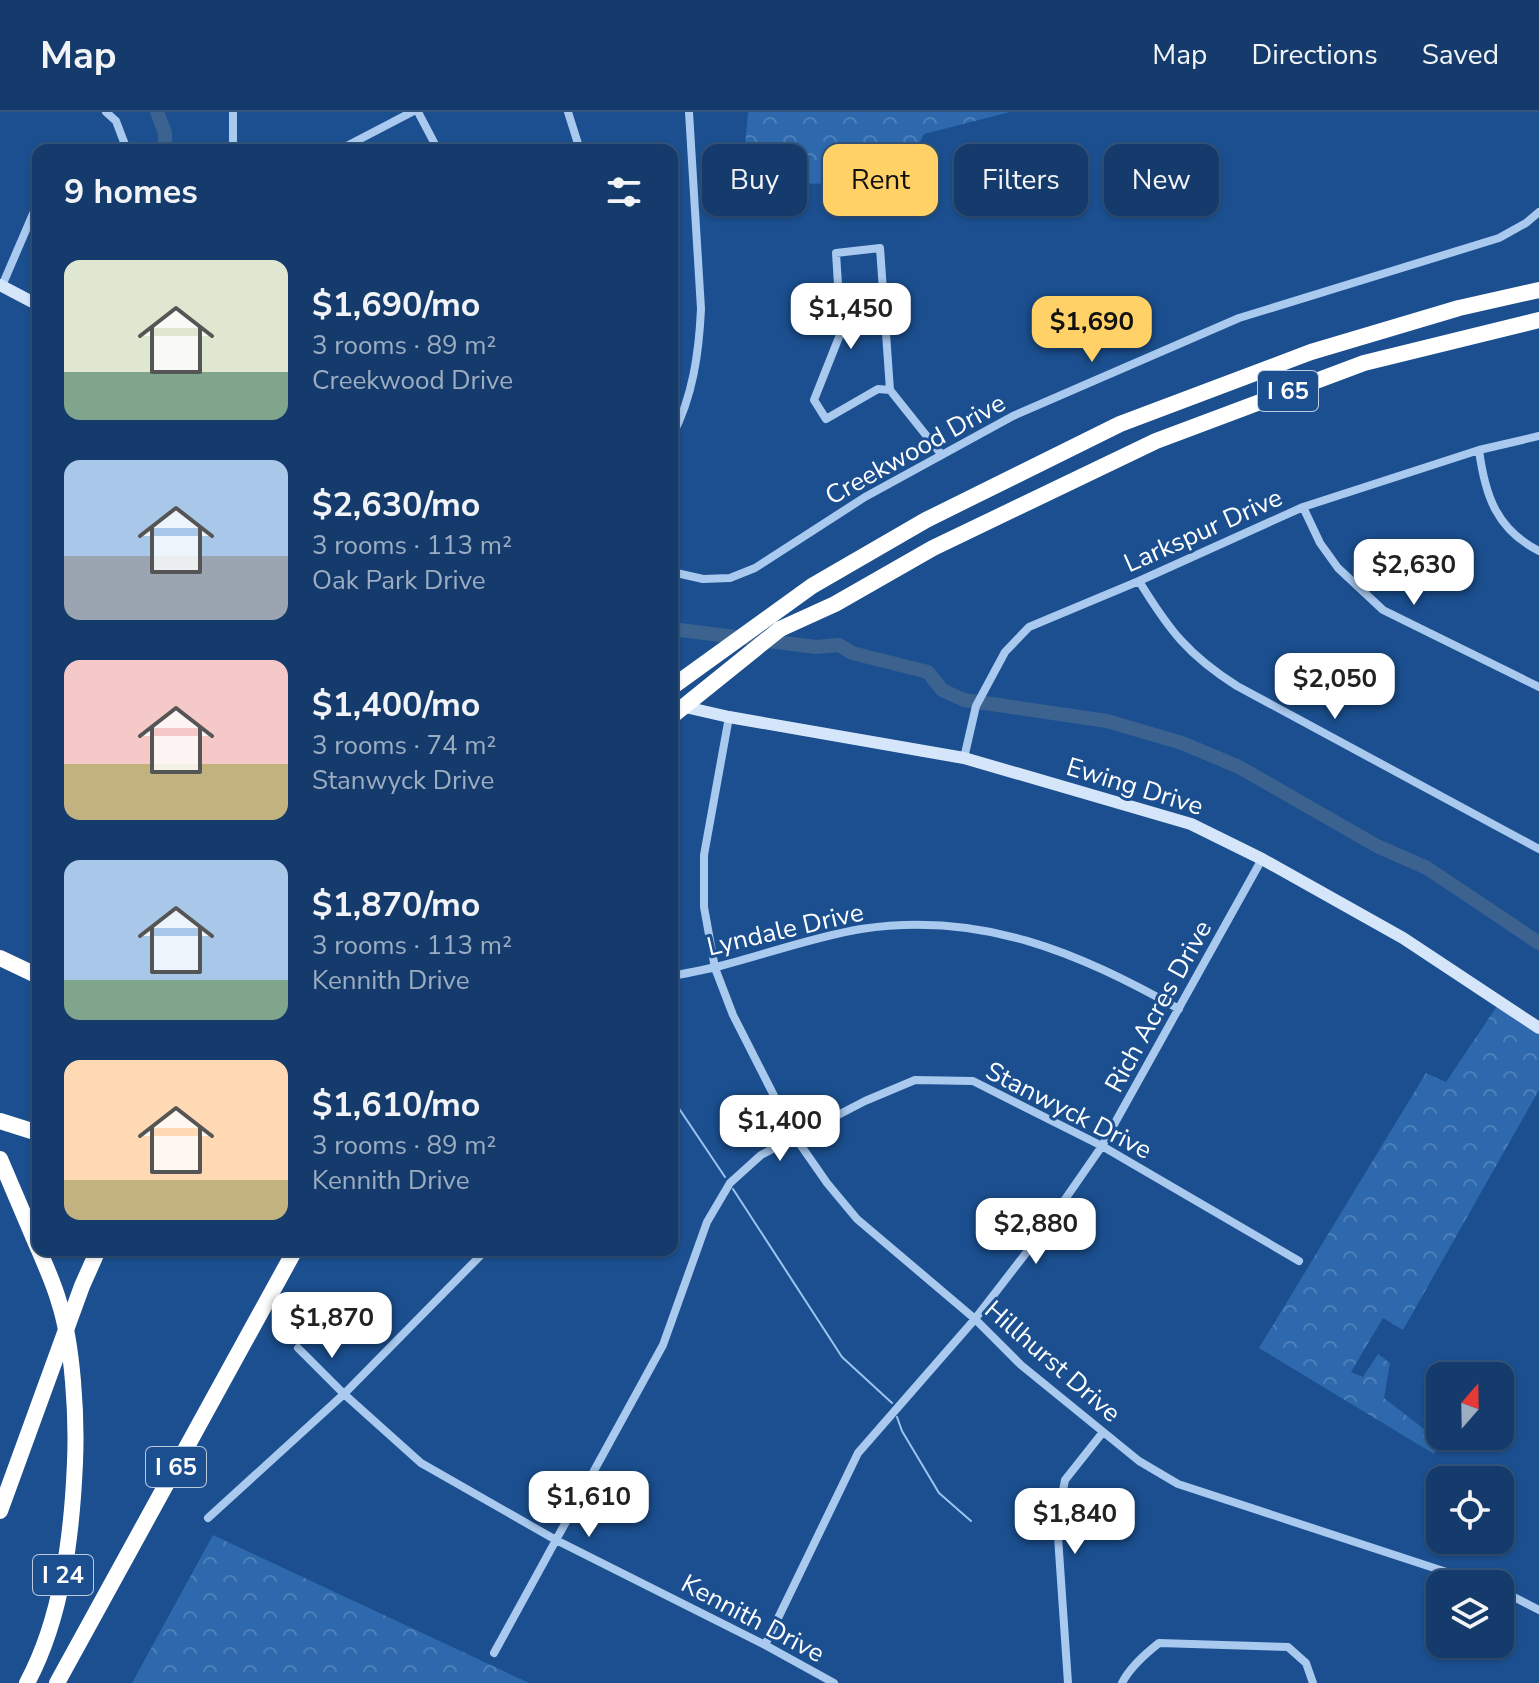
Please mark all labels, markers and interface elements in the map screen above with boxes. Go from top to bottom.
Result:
text: Map [40,30,117,81]
text: Map [1152,36,1207,74]
text: Directions [1251,36,1378,74]
text: Saved [1422,36,1499,74]
chip: Buy [702,144,807,216]
chip: Rent [823,144,938,216]
chip: Filters [954,144,1088,216]
chip: New [1104,144,1219,216]
text: 9 homes [64,169,198,215]
icon: filters [602,170,646,214]
text: $1,690/mo [312,282,480,328]
pin: $1,450 [786,283,916,351]
text: $1,450 [809,291,893,326]
icon: home [128,292,224,388]
pin: $1,690 [1027,296,1157,364]
text: $1,690 [1050,304,1134,339]
text: 3 rooms · 89 m² [312,328,496,363]
text: Creekwood Drive [312,363,513,398]
road number: I 65 [1258,371,1318,411]
street label: Creekwood Drive [819,385,1012,513]
street label: Larkspur Drive [1118,480,1288,581]
text: $2,630/mo [312,482,480,528]
icon: home [128,492,224,588]
text: 3 rooms · 113 m² [312,528,512,563]
pin: $2,630 [1349,539,1479,607]
text: $2,630 [1372,547,1456,582]
text: Oak Park Drive [312,563,486,598]
pin: $2,050 [1270,653,1400,721]
text: $2,050 [1293,661,1377,696]
text: $1,400/mo [312,682,480,728]
icon: home [128,692,224,788]
text: 3 rooms · 74 m² [312,728,496,763]
street label: Ewing Drive [1062,749,1207,824]
text: Stanwyck Drive [312,763,494,798]
text: $1,870/mo [312,882,480,928]
icon: home [128,892,224,988]
street label: Lyndale Drive [703,894,867,965]
street label: Rich Acres Drive [1097,914,1220,1099]
text: 3 rooms · 113 m² [312,928,512,963]
text: Kennith Drive [312,963,470,998]
street label: Stanwyck Drive [980,1053,1158,1167]
text: $1,610/mo [312,1082,480,1128]
icon: home [128,1092,224,1188]
pin: $1,400 [715,1095,845,1163]
text: $1,400 [738,1103,822,1138]
text: 3 rooms · 89 m² [312,1128,496,1163]
text: Kennith Drive [312,1163,470,1198]
pin: $2,880 [971,1198,1101,1266]
text: $2,880 [994,1206,1078,1241]
pin: $1,870 [267,1292,397,1360]
street label: Hillhurst Drive [977,1293,1128,1430]
text: $1,870 [290,1300,374,1335]
north arrow [1426,1362,1514,1450]
map controls [1426,1362,1514,1658]
road number: I 65 [146,1447,206,1487]
button: locate [1426,1466,1514,1554]
pin: $1,610 [524,1471,654,1539]
text: $1,610 [547,1479,631,1514]
pin: $1,840 [1010,1488,1140,1556]
text: $1,840 [1033,1496,1117,1531]
road number: I 24 [33,1555,93,1595]
street label: Kennith Drive [675,1566,831,1671]
button: layers [1426,1570,1514,1658]

